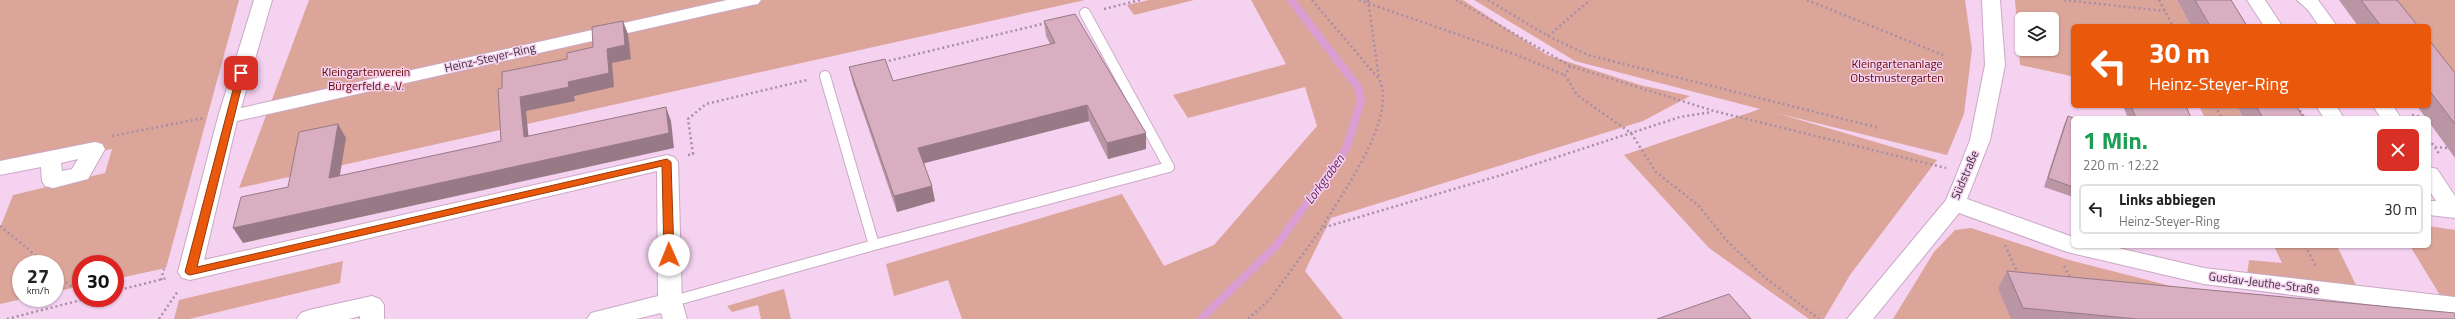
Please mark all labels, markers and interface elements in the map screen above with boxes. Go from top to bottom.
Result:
map controls [2015,12,2059,56]
button: layers [2015,12,2059,56]
text: 30 m [2149,31,2210,74]
street label: Heinz-Steyer-Ring [442,38,537,77]
icon: left [2083,40,2135,92]
park label: Kleingartenanlage Obstmustergarten [1850,54,1944,87]
pin [224,56,258,90]
icon: arrive [230,62,252,84]
park label: Kleingartenverein Bürgerfeld e. V. [322,62,410,95]
text: Heinz-Steyer-Ring [2149,70,2288,97]
text: 1 Min. [2083,122,2148,158]
button: close [2377,129,2419,171]
street label: Südstraße [1946,147,1983,203]
water label: Lorkgraben [1299,150,1349,208]
text: 220 m · 12:22 [2083,155,2159,175]
text: Links abbiegen [2119,188,2216,211]
icon: left [2085,198,2107,220]
text: 30 m [2384,198,2417,221]
text: Heinz-Steyer-Ring [2119,211,2220,231]
position arrow [648,234,690,276]
speed limit sign: 30 [72,255,124,307]
text: 27 [27,260,49,291]
street label: Gustav-Jeuthe-Straße [2208,266,2320,299]
text: km/h [27,283,49,298]

